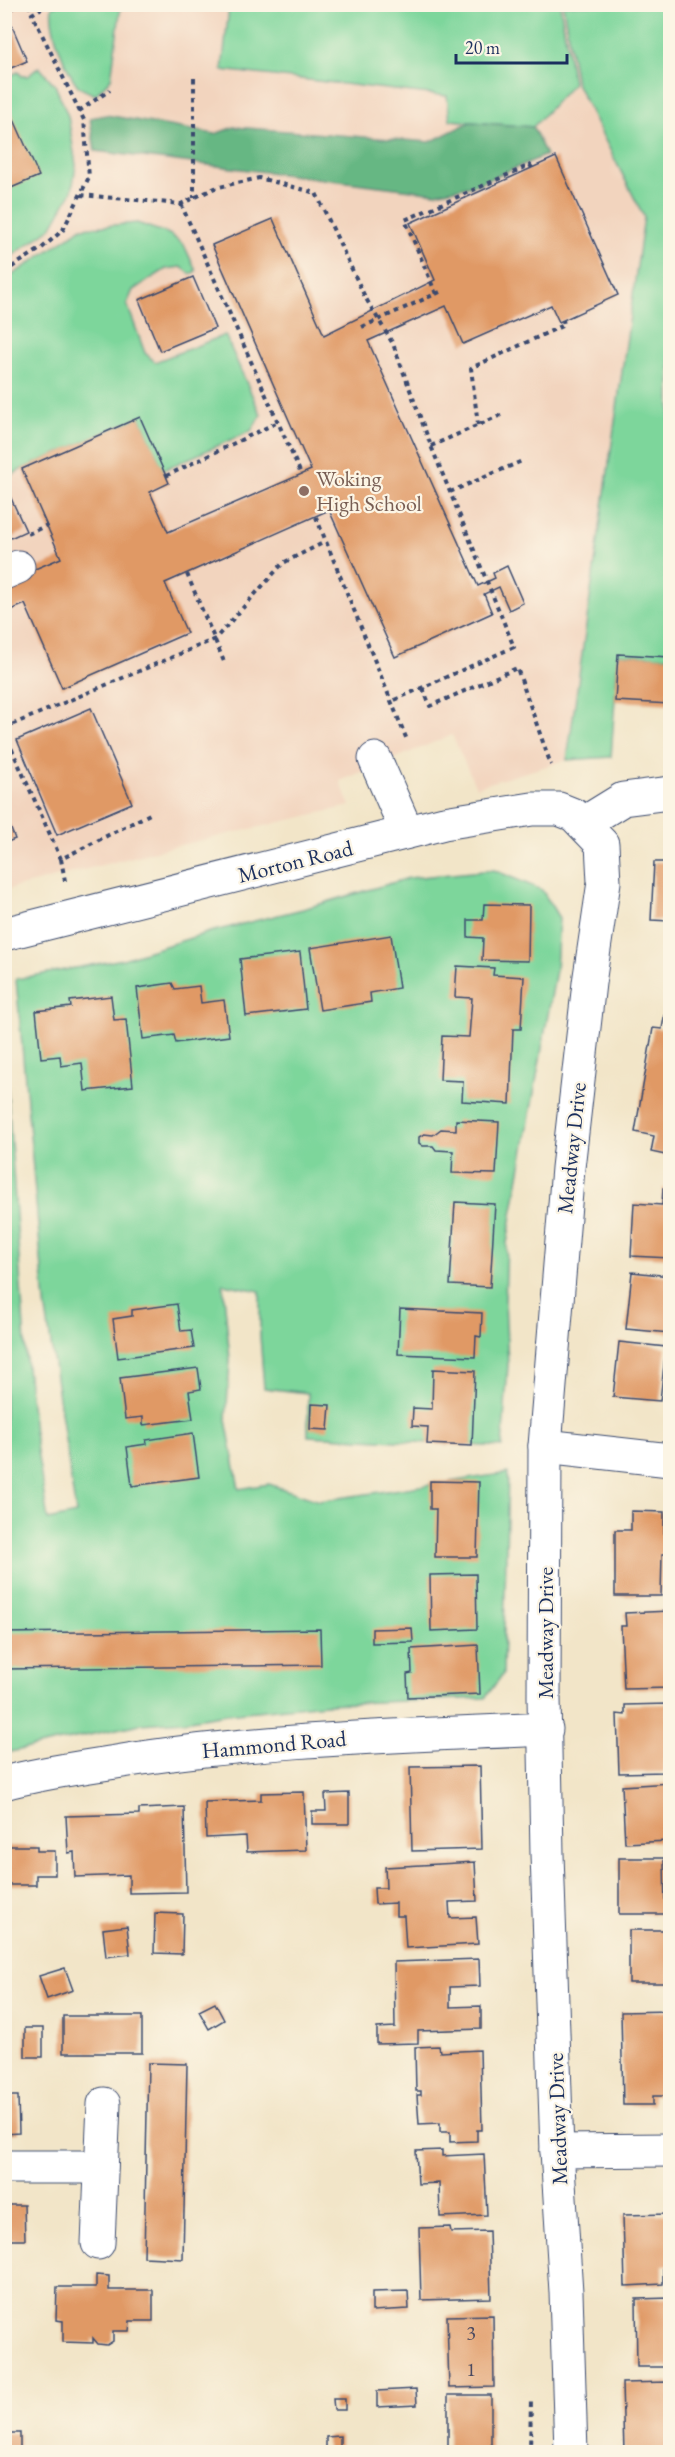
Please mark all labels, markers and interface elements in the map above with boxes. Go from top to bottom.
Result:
scale bar [456,27,567,65]
text: 20 m [465,36,500,59]
place label: Woking High School [316,464,422,518]
marker: Woking High School [297,484,311,498]
street label: Morton Road [235,833,356,890]
street label: Meadway Drive [550,1080,593,1215]
street label: Meadway Drive [531,1566,560,1699]
street label: Hammond Road [201,1724,348,1765]
street label: Meadway Drive [541,2052,574,2186]
house number: 3 [466,2320,476,2346]
house number: 1 [466,2356,476,2382]

